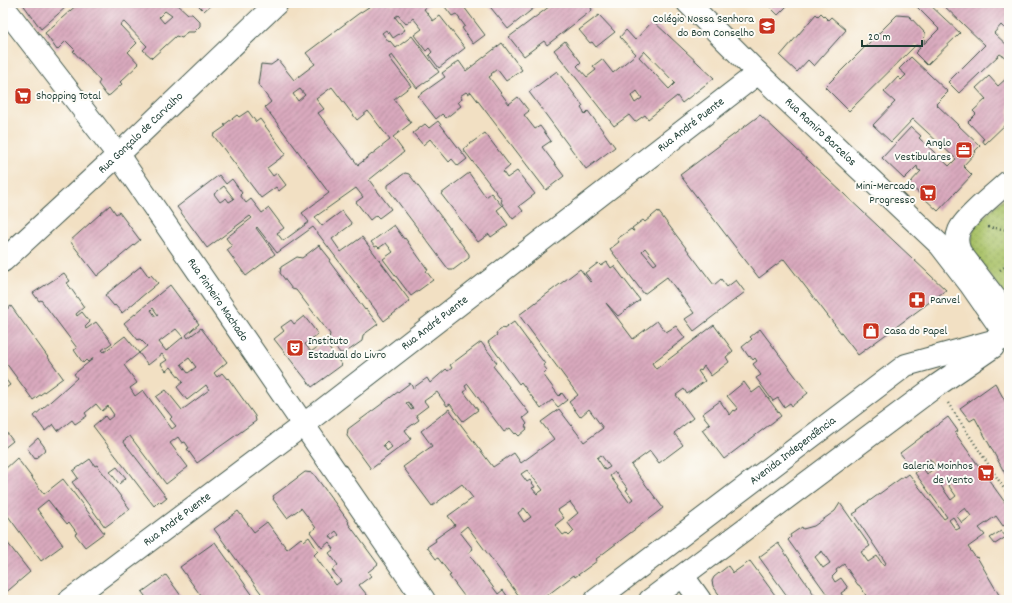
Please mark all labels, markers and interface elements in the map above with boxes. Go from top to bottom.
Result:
place label: Colégio Nossa Senhora do Bom Conselho [652,11,754,42]
school or university icon: Colégio Nossa Senhora do Bom Conselho [757,16,777,36]
scale bar [862,22,922,48]
text: 20 m [868,29,891,46]
supermarket icon: Shopping Total [13,86,33,106]
place label: Shopping Total [36,88,101,105]
street label: Rua Gonçalo de Carvalho [94,88,187,178]
street label: Rua André Puente [654,93,728,156]
street label: Rua Ramiro Barcelos [781,94,860,170]
place label: Anglo Vestibulares [895,135,951,166]
office icon: Anglo Vestibulares [954,140,974,160]
place label: Mini-Mercado Progresso [856,178,915,209]
supermarket icon: Mini-Mercado Progresso [918,183,938,203]
street label: Rua Pinheiro Machado [183,255,252,345]
pharmacy icon: Panvel [907,290,927,310]
street label: Rua André Puente [398,292,472,354]
place label: Panvel [930,292,960,309]
shop icon: Casa do Papel [861,321,881,341]
place label: Casa do Papel [884,323,948,340]
place label: Instituto Estadual do Livro [308,333,386,364]
theatre icon: Instituto Estadual do Livro [285,338,305,358]
street label: Avenida Independência [746,412,840,489]
place label: Galeria Moinhos de Vento [902,458,973,489]
supermarket icon: Galeria Moinhos de Vento [976,463,996,483]
street label: Rua André Puente [140,488,215,551]

